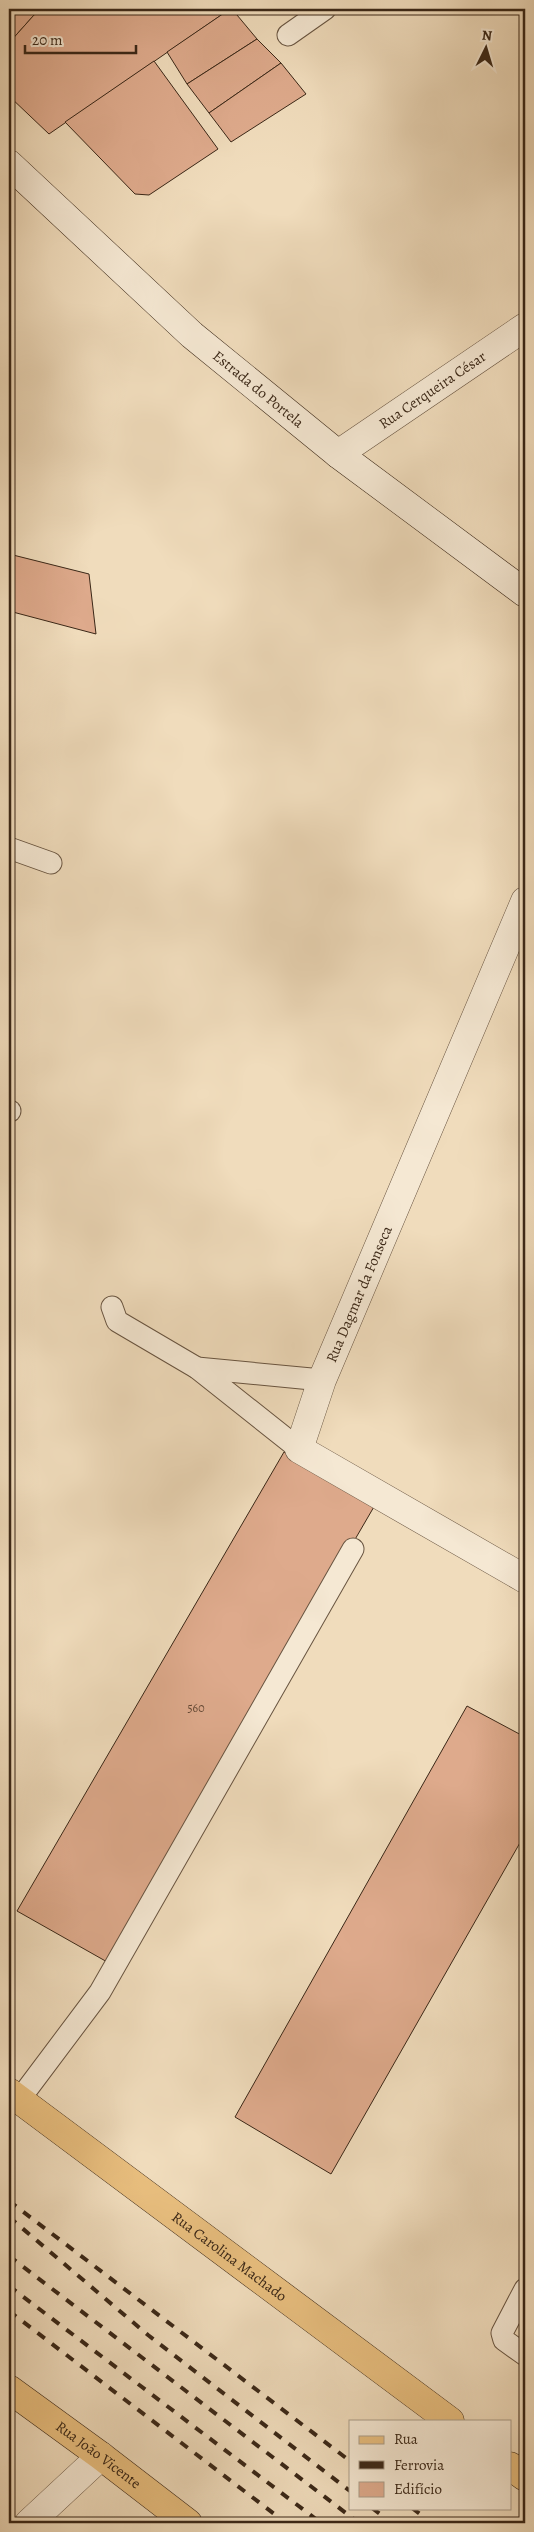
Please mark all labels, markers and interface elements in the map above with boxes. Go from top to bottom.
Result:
scale bar [25,22,136,54]
north arrow [462,22,512,72]
text: N [481,26,493,45]
text: 20 m [32,30,63,50]
street label: Estrada do Portela [208,346,308,432]
street label: Rua Cerqueira César [375,346,490,433]
street label: Rua Dagmar da Fonseca [321,1223,397,1365]
house number: 560 [187,1700,205,1716]
street label: Rua Carolina Machado [168,2207,291,2306]
street label: Rua João Vicente [52,2416,145,2493]
legend [349,2420,512,2510]
text: Rua [394,2429,418,2449]
text: Ferrovia [394,2455,444,2475]
text: Edifício [394,2479,442,2499]

